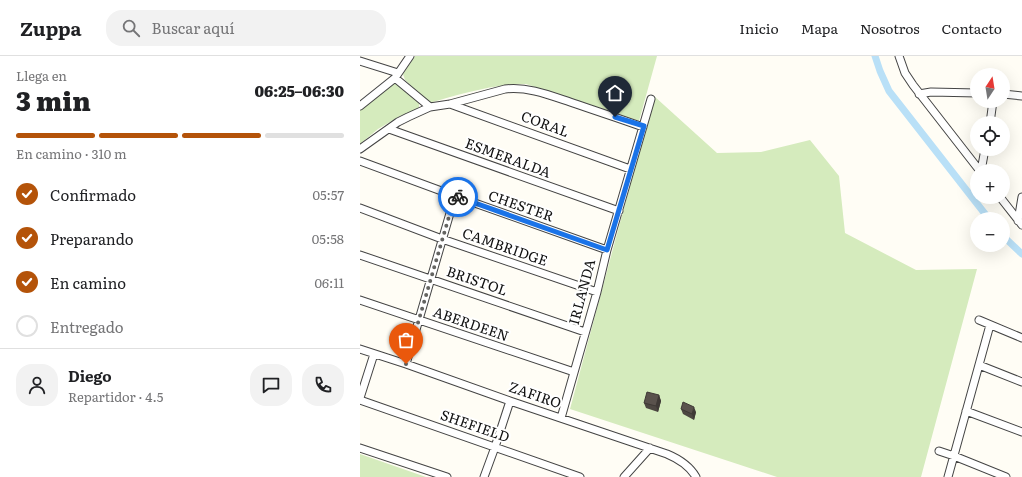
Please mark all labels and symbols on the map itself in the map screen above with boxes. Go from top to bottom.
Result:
north arrow [970,68,1010,108]
pin [598,76,632,117]
street label: CORAL [519,105,572,141]
street label: ESMERALDA [463,132,555,182]
courier [438,177,478,217]
street label: CHESTER [486,185,557,226]
street label: CAMBRIDGE [460,222,551,270]
street label: IRLANDA [563,256,600,327]
street label: BRISTOL [444,260,510,300]
street label: ABERDEEN [431,301,512,345]
pin [389,323,423,364]
street label: ZAFIRO [506,376,564,412]
street label: SHEFIELD [438,404,513,446]

